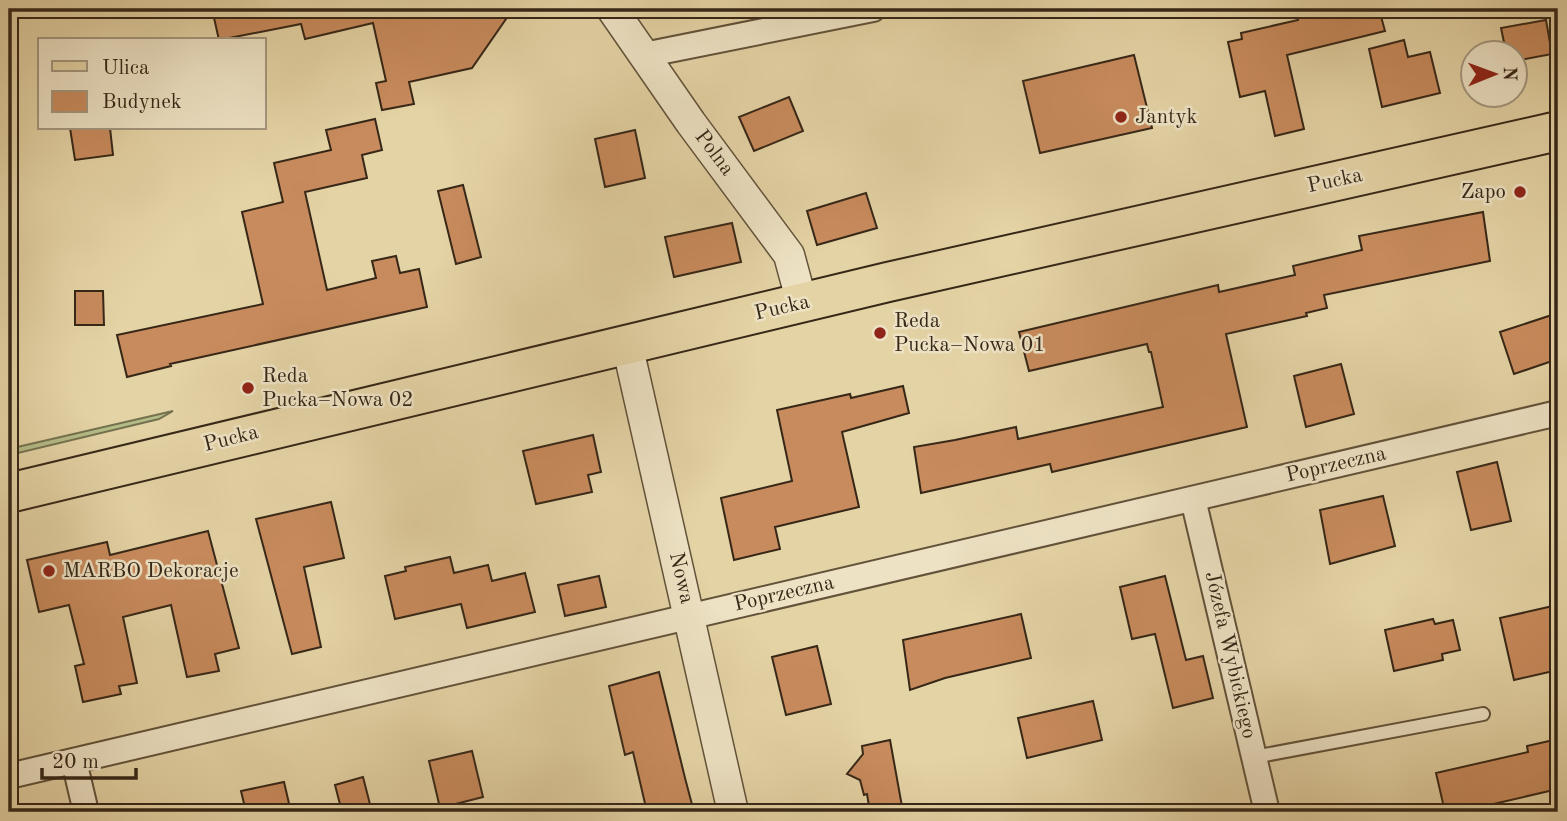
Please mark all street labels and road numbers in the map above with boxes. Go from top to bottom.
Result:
street label: Polna [690,126,738,180]
street label: Pucka [1305,165,1365,197]
street label: Pucka [752,291,812,325]
street label: Pucka [201,422,261,456]
street label: Poprzeczna [1284,443,1388,487]
street label: Nowa [665,550,697,606]
street label: Józefa Wybickiego [1201,569,1259,741]
street label: Poprzeczna [732,572,836,616]

